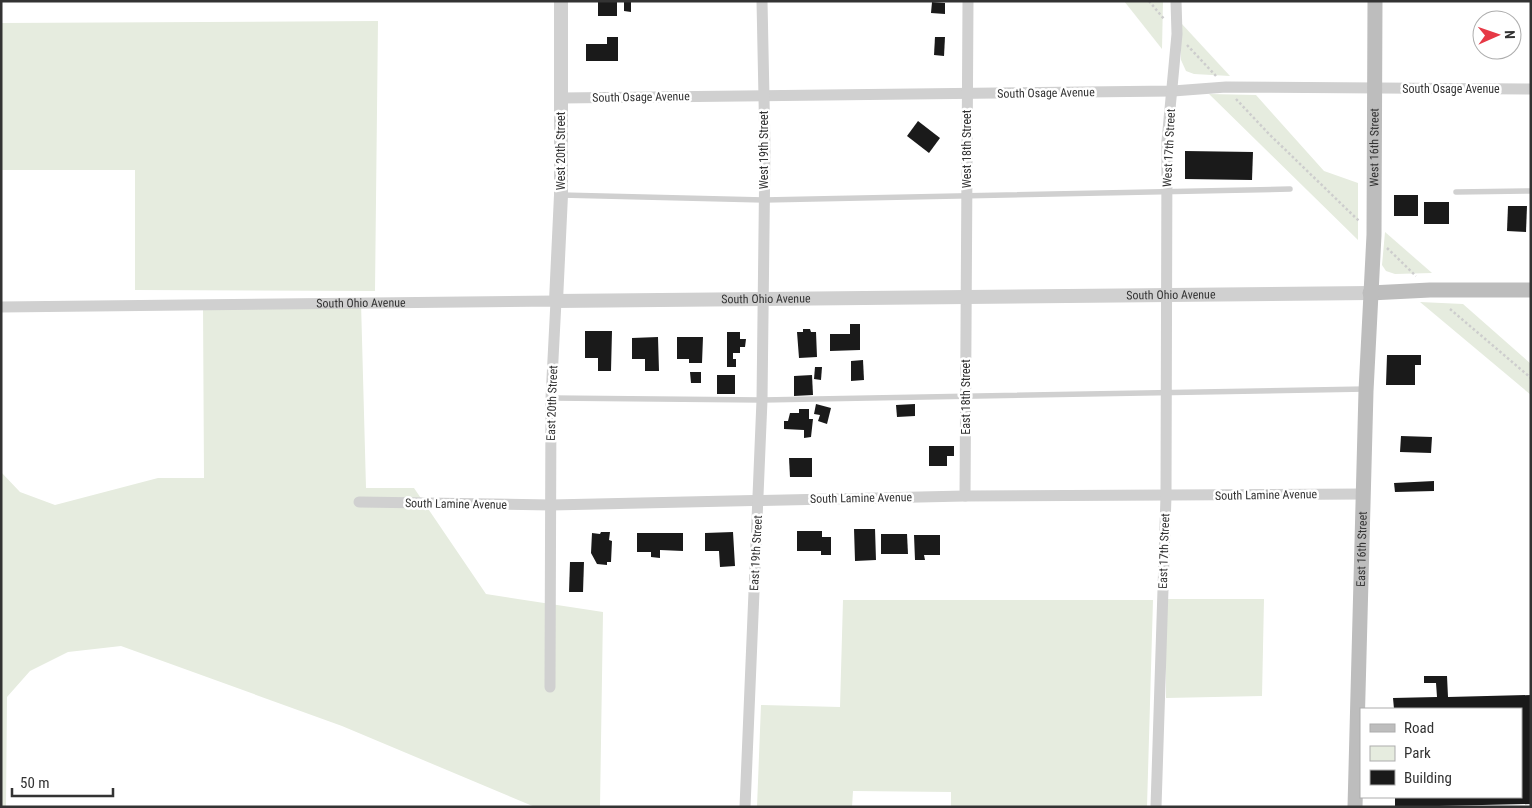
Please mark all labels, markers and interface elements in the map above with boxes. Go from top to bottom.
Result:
north arrow [1472,10,1522,60]
text: N [1502,30,1518,39]
street label: South Osage Avenue [1402,82,1500,96]
street label: South Osage Avenue [997,85,1095,101]
street label: South Osage Avenue [592,89,690,105]
street label: West 17th Street [1160,108,1178,188]
street label: West 16th Street [1367,108,1382,187]
street label: West 18th Street [960,109,974,188]
street label: West 19th Street [757,110,771,189]
street label: West 20th Street [554,111,568,190]
street label: South Ohio Avenue [1126,288,1216,302]
street label: South Ohio Avenue [721,291,811,306]
street label: South Ohio Avenue [316,296,406,311]
street label: East 18th Street [959,359,973,435]
street label: East 20th Street [544,365,560,441]
street label: South Lamine Avenue [1215,487,1318,503]
street label: South Lamine Avenue [810,490,913,506]
street label: South Lamine Avenue [405,496,508,512]
street label: East 16th Street [1354,511,1370,587]
street label: East 17th Street [1156,513,1172,589]
street label: East 19th Street [747,514,765,591]
legend [1360,708,1522,798]
text: Road [1404,719,1434,737]
text: Park [1404,744,1431,762]
scale bar [12,766,114,798]
text: Building [1404,769,1452,787]
text: 50 m [20,774,50,792]

